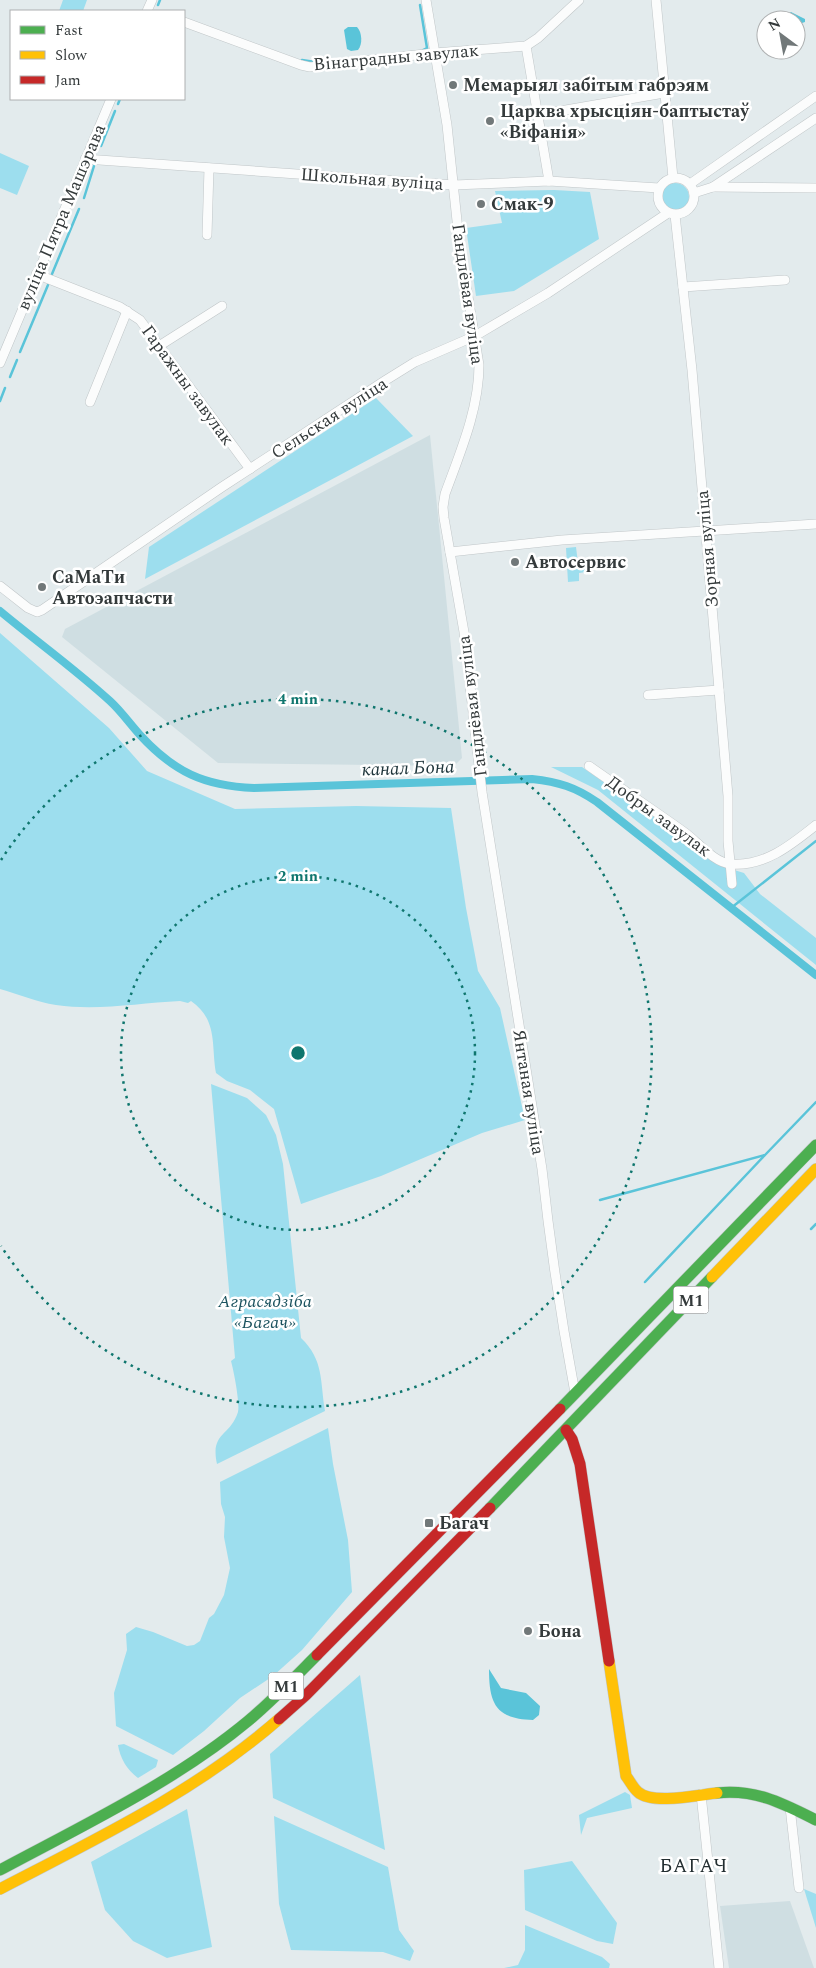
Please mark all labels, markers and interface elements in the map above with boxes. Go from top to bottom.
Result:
legend [10,10,185,100]
north arrow [756,10,806,60]
text: N [764,12,785,36]
text: Fast [55,19,83,42]
street label: Вінаградны завулак [312,37,480,78]
text: Slow [55,44,87,67]
text: Jam [55,69,81,92]
place label: Мемарыял забітым габрэям [463,72,709,99]
marker: Мемарыял забітым габрэям [447,79,459,91]
place label: Царква хрысціян-баптыстаў «Віфанія» [500,98,750,146]
marker: Царква хрысціян-баптыстаў «Віфанія» [484,115,496,127]
street label: вуліца Пятра Машэрава [10,120,113,315]
street label: Школьная вуліца [300,161,445,198]
place label: Смак-9 [491,191,554,218]
marker: Смак-9 [475,198,487,210]
street label: Гандлёвая вуліца [444,222,491,367]
street label: Гаражны завулак [134,319,241,451]
street label: Сельская вуліца [266,370,393,466]
street label: Зорная вуліца [689,489,726,609]
place label: Автосервис [525,549,626,576]
marker: Автосервис [509,556,521,568]
place label: СаМаТи Автоэапчасти [52,564,173,612]
marker: СаМаТи Автоэапчасти [36,581,48,593]
street label: Гандлёвая вуліца [450,633,495,778]
text: 4 min [278,688,318,711]
water label: канал Бона [361,752,455,785]
street label: Добры завулак [601,769,717,864]
text: 2 min [278,865,318,888]
street label: Янтаная вуліца [505,1027,552,1157]
centre of rings [289,1044,307,1062]
road number: М1 [674,1286,708,1314]
park label: Аграсядзіба «Багач» [217,1288,312,1336]
place label: Багач [439,1510,490,1537]
marker: Багач [423,1517,435,1529]
place label: Бона [538,1618,582,1645]
marker: Бона [522,1625,534,1637]
road number: М1 [268,1672,304,1700]
district label: БАГАЧ [660,1852,728,1881]

